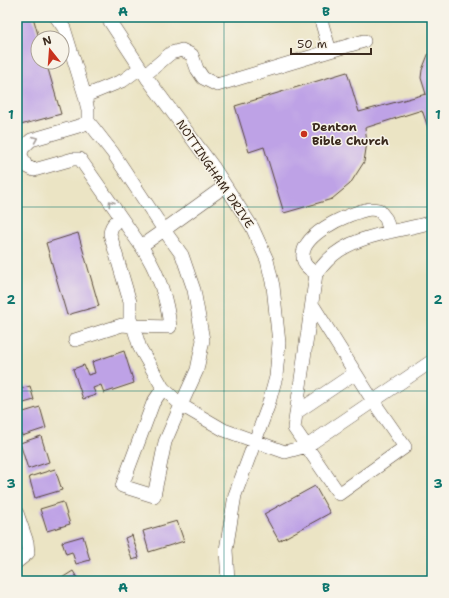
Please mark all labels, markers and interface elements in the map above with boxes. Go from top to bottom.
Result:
text: A [118,3,128,20]
text: B [322,3,330,20]
north arrow [30,30,70,70]
scale bar [291,30,371,56]
text: N [41,32,54,49]
text: 50 m [297,36,327,52]
text: 1 [8,106,14,123]
text: 1 [435,106,441,123]
street label: NOTTINGHAM DRIVE [173,116,257,232]
place label: Denton Bible Church [312,119,389,149]
marker: Denton Bible Church [299,129,309,139]
one-way arrow [31,136,38,144]
one-way arrow [109,200,116,207]
text: 2 [6,291,16,308]
text: 2 [433,291,443,308]
text: 3 [6,475,16,492]
text: 3 [433,475,443,492]
text: A [118,579,128,596]
text: B [322,579,330,596]

